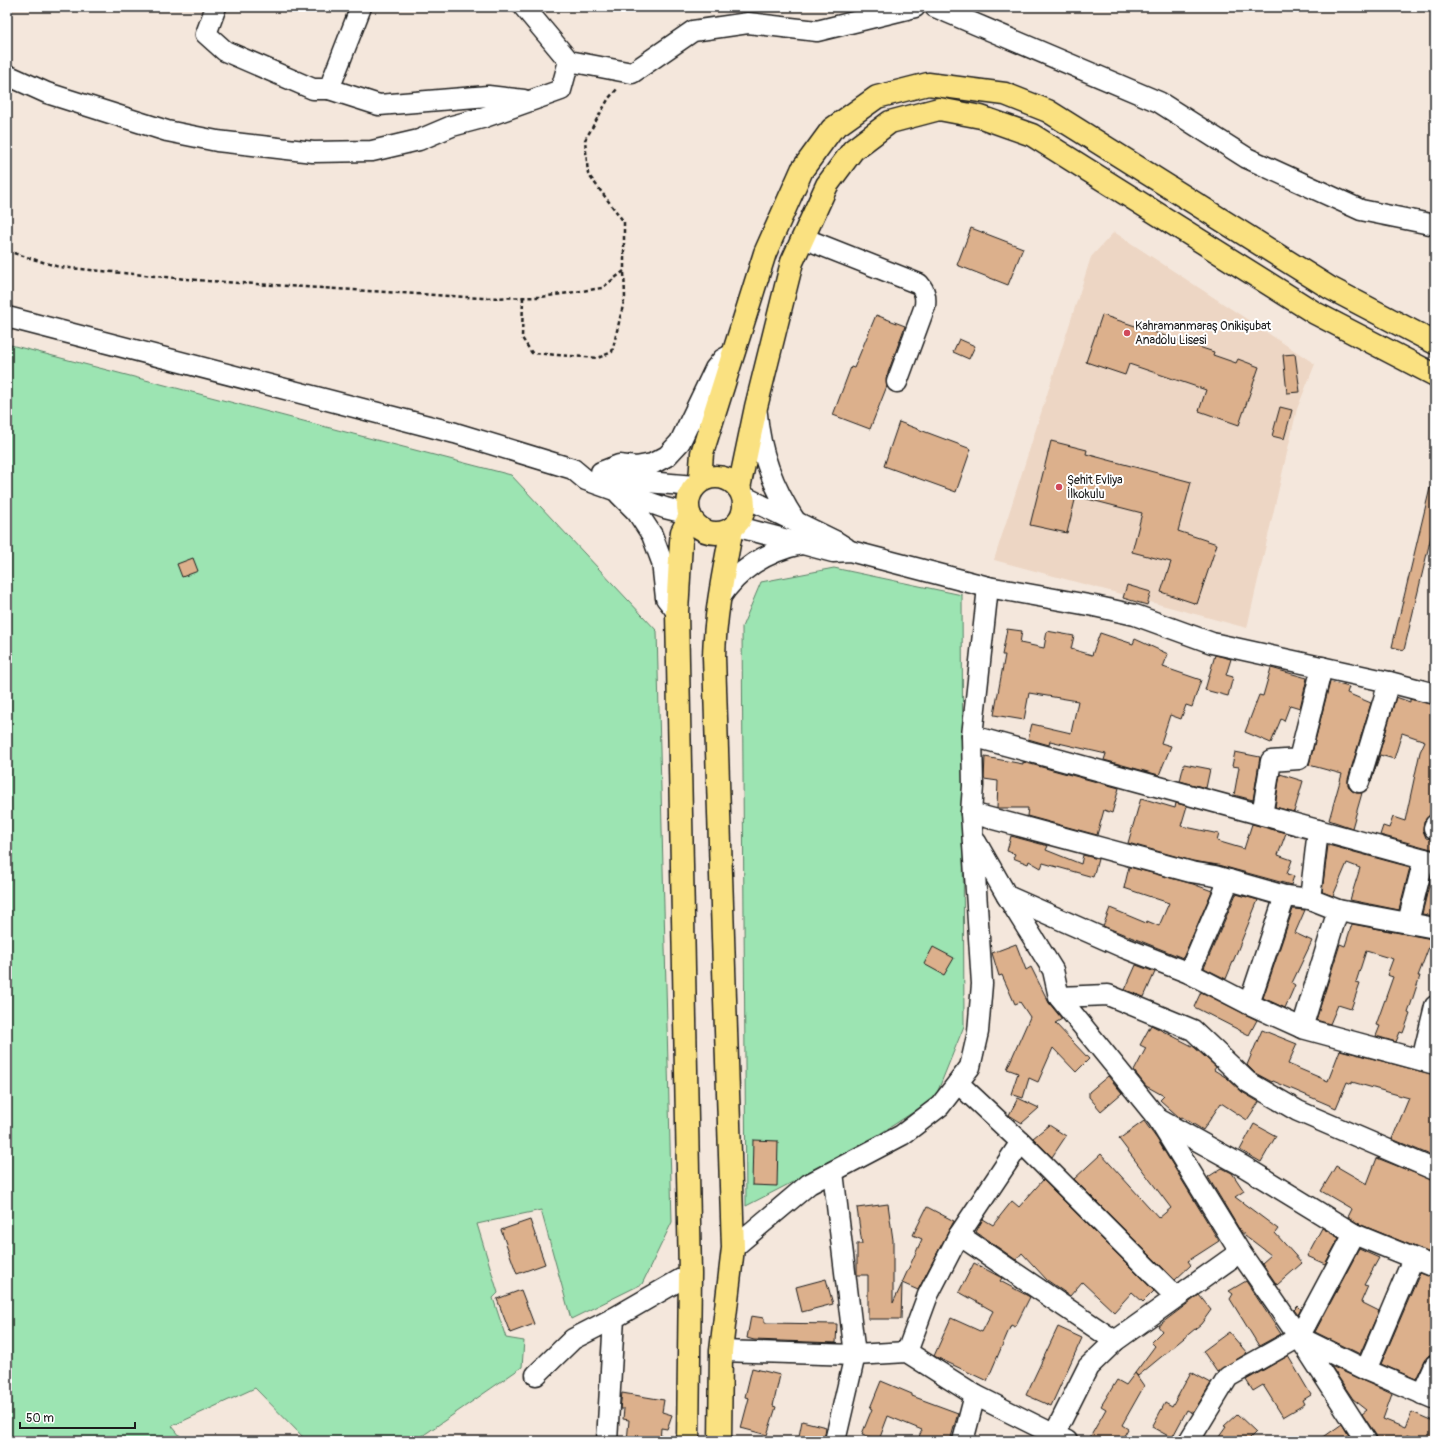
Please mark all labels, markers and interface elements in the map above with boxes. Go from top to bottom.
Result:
place label: Kahramanmaraş Onikişubat Anadolu Lisesi [1135,319,1271,348]
marker: Kahramanmaraş Onikişubat Anadolu Lisesi [1122,328,1132,338]
place label: Şehit Evliya İlkokulu [1067,473,1123,502]
marker: Şehit Evliya İlkokulu [1054,482,1064,492]
scale bar [20,1404,135,1430]
text: 50 m [26,1411,54,1426]

